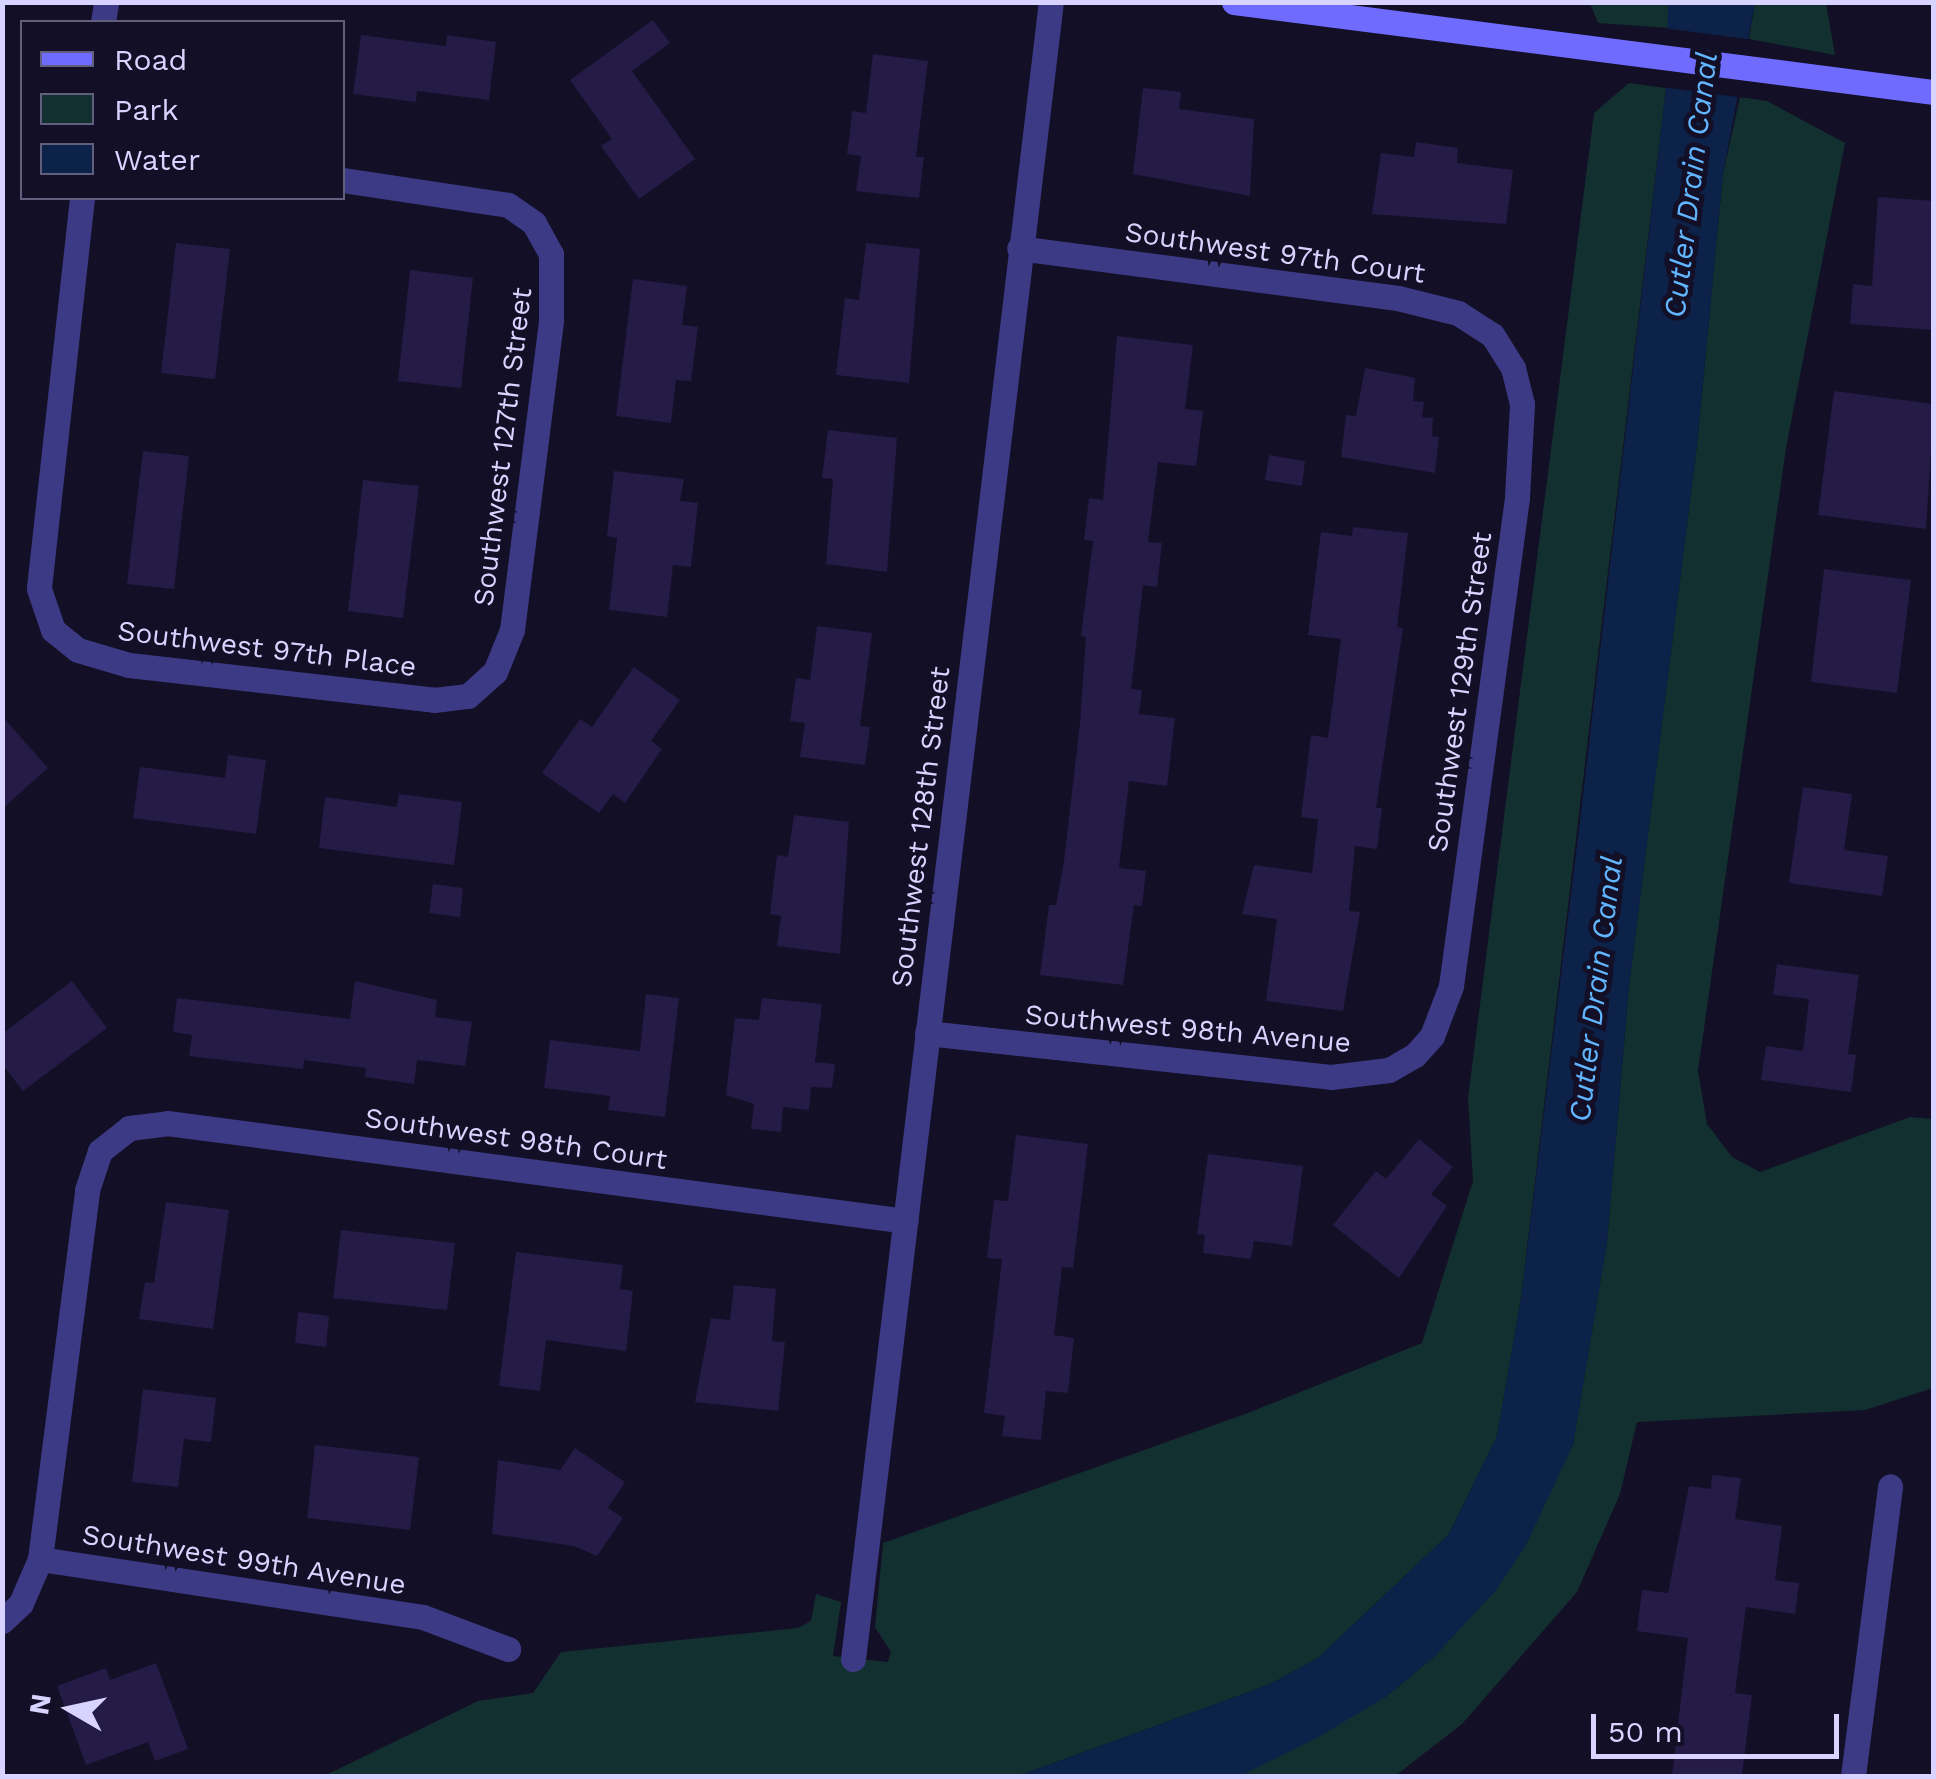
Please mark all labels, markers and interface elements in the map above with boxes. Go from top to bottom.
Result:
legend [20,20,345,200]
text: Road [114,42,187,77]
water label: Cutler Drain Canal [1657,50,1725,320]
text: Park [114,92,179,127]
text: Water [114,142,200,177]
street label: Southwest 97th Court [1123,215,1427,291]
street label: Southwest 127th Street [467,286,539,608]
street label: Southwest 129th Street [1421,530,1499,854]
street label: Southwest 97th Place [116,614,418,684]
street label: Southwest 128th Street [885,664,957,990]
water label: Cutler Drain Canal [1562,854,1630,1124]
street label: Southwest 98th Avenue [1023,998,1353,1060]
street label: Southwest 98th Court [363,1101,669,1177]
street label: Southwest 99th Avenue [79,1518,409,1602]
north arrow [20,1659,120,1759]
text: N [22,1691,58,1717]
scale bar [1596,1694,1844,1756]
text: 50 m [1608,1714,1683,1749]

